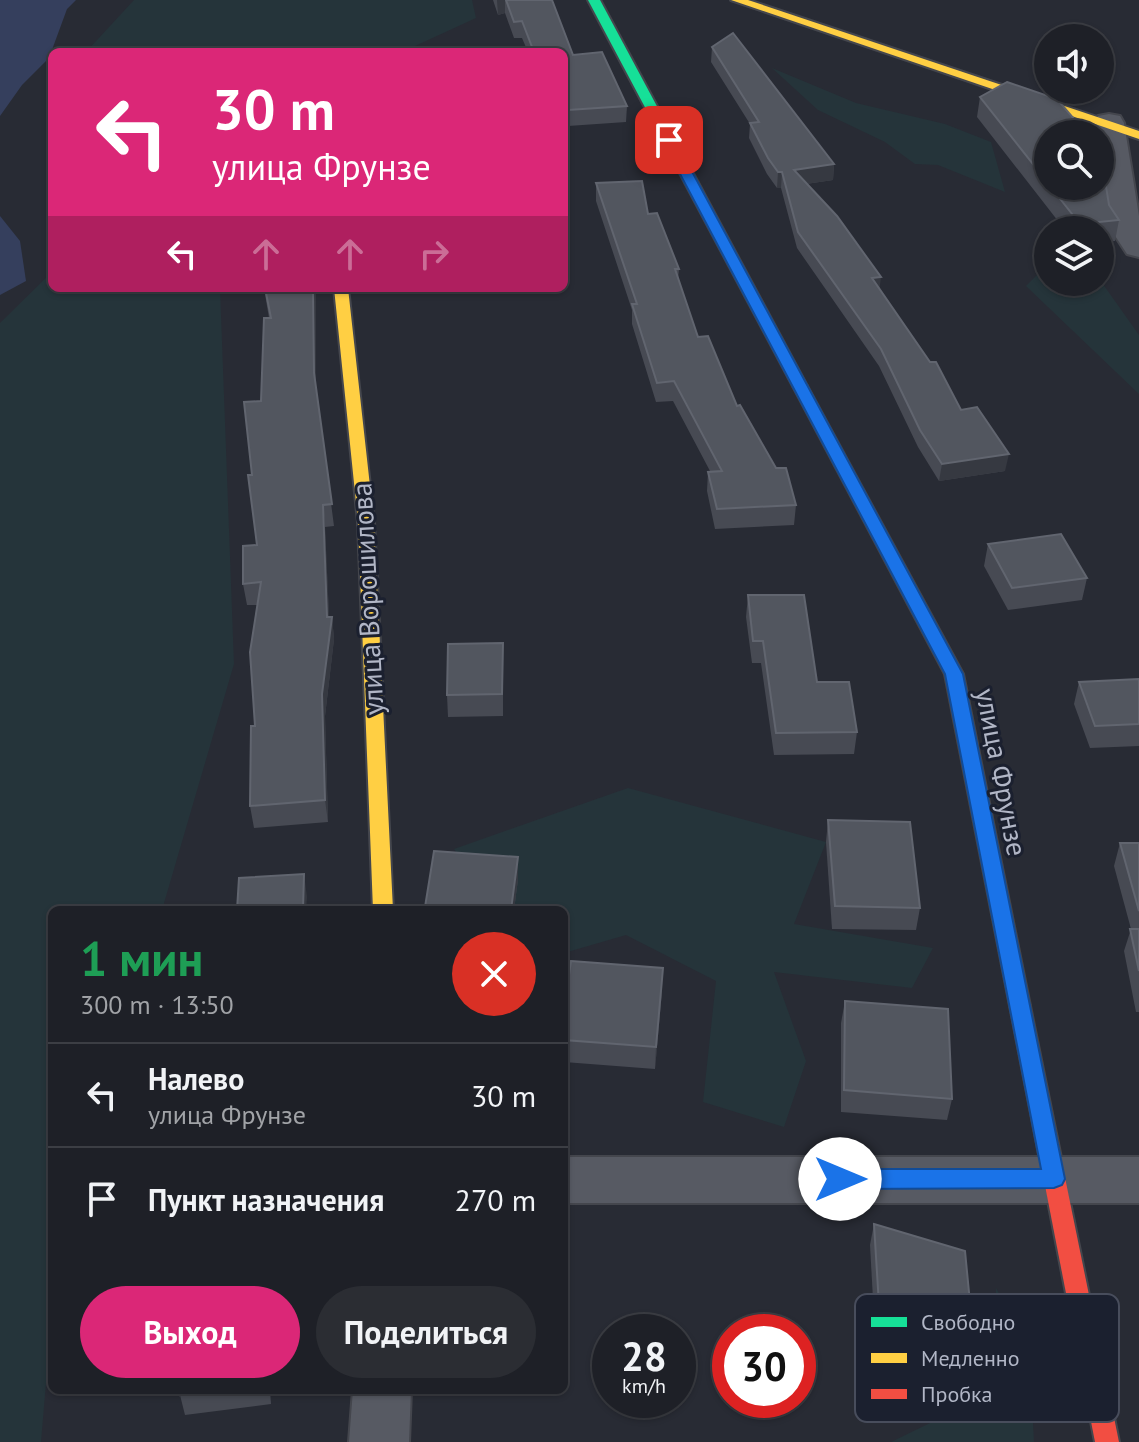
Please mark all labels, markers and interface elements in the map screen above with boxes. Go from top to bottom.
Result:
map controls [1034,24,1114,296]
button: sound [1034,24,1114,104]
text: 30 m [212,73,335,145]
icon: left [80,80,184,184]
pin [635,106,703,174]
icon: arrive [647,118,691,162]
button: search [1034,120,1114,200]
text: улица Фрунзе [212,143,431,190]
button: layers [1034,216,1114,296]
icon: left [160,232,204,276]
icon: ahead [244,232,288,276]
icon: ahead [328,232,372,276]
icon: right [412,232,456,276]
street label: улица Ворошилова [342,482,392,716]
street label: улица Фрунзе [968,685,1036,859]
text: 1 мин [80,927,203,989]
button: close [452,932,536,1016]
text: 300 m · 13:50 [80,988,234,1021]
text: Налево [148,1059,244,1098]
icon: left [80,1073,124,1117]
text: 30 m [471,1076,536,1115]
text: улица Фрунзе [148,1098,306,1131]
position arrow [798,1137,882,1221]
icon: arrive [80,1177,124,1221]
text: Пункт назначения [148,1180,384,1219]
text: 270 m [455,1180,536,1219]
button: Выход [80,1286,300,1378]
button: Поделиться [316,1286,536,1378]
legend [855,1294,1119,1422]
text: Свободно [921,1308,1015,1336]
speed limit sign: 30 [712,1314,816,1418]
text: 28 [621,1330,667,1382]
text: Медленно [921,1344,1019,1372]
text: km/h [622,1373,666,1399]
text: Пробка [921,1380,992,1408]

